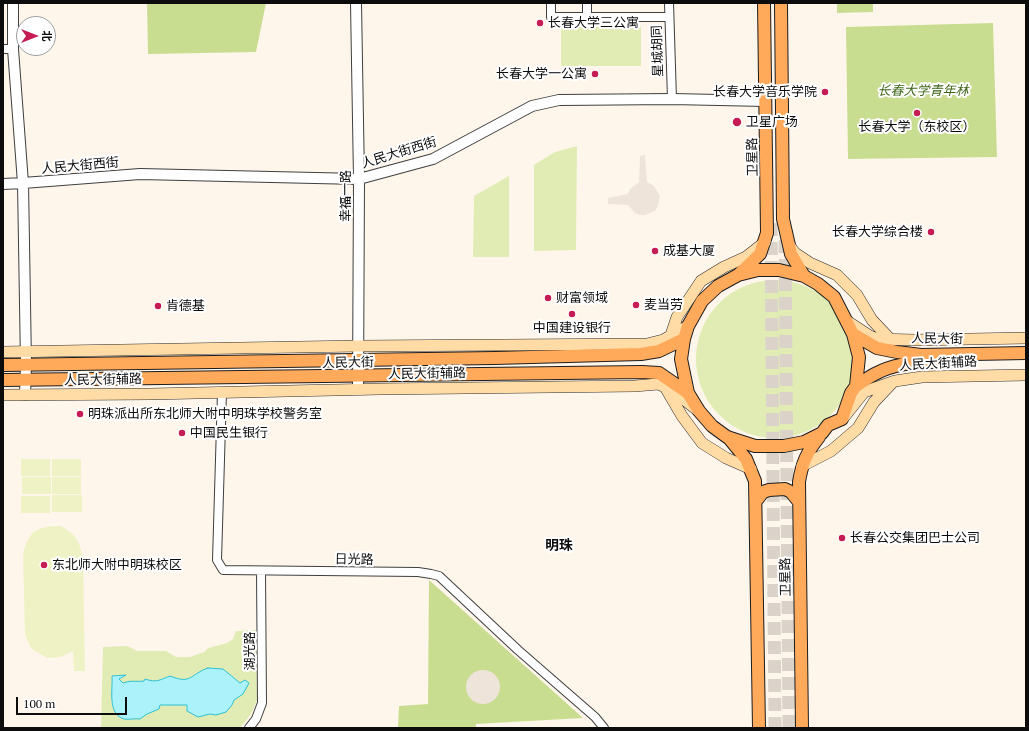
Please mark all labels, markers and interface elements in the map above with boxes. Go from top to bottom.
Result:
place label: 长春大学三公寓 [548,15,639,31]
north arrow [16,16,56,56]
marker: 长春大学三公寓 [535,18,545,28]
street label: 星城胡同 [649,25,667,77]
text: 北 [40,31,54,42]
place label: 长春大学一公寓 [496,66,587,82]
marker: 长春大学一公寓 [590,69,600,79]
park label: 长春大学青年林 [878,83,968,99]
place label: 长春大学音乐学院 [713,84,817,100]
marker: 长春大学音乐学院 [820,87,830,97]
marker: 长春大学（东校区） [912,108,922,118]
place label: 卫星广场 [746,114,798,130]
marker: 卫星广场 [731,116,743,128]
place label: 长春大学（东校区） [859,119,975,135]
street label: 人民大街西街 [359,134,439,172]
street label: 卫星路 [745,137,761,177]
street label: 人民大街西街 [40,155,120,177]
street label: 幸福一路 [338,170,354,222]
place label: 长春大学综合楼 [832,224,923,240]
marker: 长春大学综合楼 [926,227,936,237]
place label: 成基大厦 [663,243,715,259]
marker: 成基大厦 [650,246,660,256]
place label: 财富领域 [556,290,608,306]
marker: 财富领域 [543,293,553,303]
place label: 麦当劳 [644,297,683,313]
place label: 肯德基 [166,298,205,314]
marker: 麦当劳 [631,300,641,310]
marker: 肯德基 [153,301,163,311]
marker: 中国建设银行 [567,309,577,319]
place label: 中国建设银行 [533,320,611,336]
street label: 人民大街 [911,331,963,347]
street label: 人民大街辅路 [899,354,977,374]
street label: 人民大街 [322,355,374,371]
street label: 人民大街辅路 [388,366,466,382]
street label: 人民大街辅路 [64,372,142,388]
place label: 明珠派出所东北师大附中明珠学校警务室 [88,406,322,422]
marker: 明珠派出所东北师大附中明珠学校警务室 [75,409,85,419]
place label: 中国民生银行 [190,425,268,441]
marker: 中国民生银行 [177,428,187,438]
place label: 长春公交集团巴士公司 [850,530,980,546]
marker: 长春公交集团巴士公司 [837,533,847,543]
district label: 明珠 [545,538,573,554]
street label: 日光路 [334,552,374,568]
place label: 东北师大附中明珠校区 [52,557,182,573]
street label: 卫星路 [778,557,794,597]
marker: 东北师大附中明珠校区 [39,560,49,570]
street label: 湖光路 [242,632,258,670]
scale bar [18,689,129,715]
text: 100 m [23,696,55,711]

